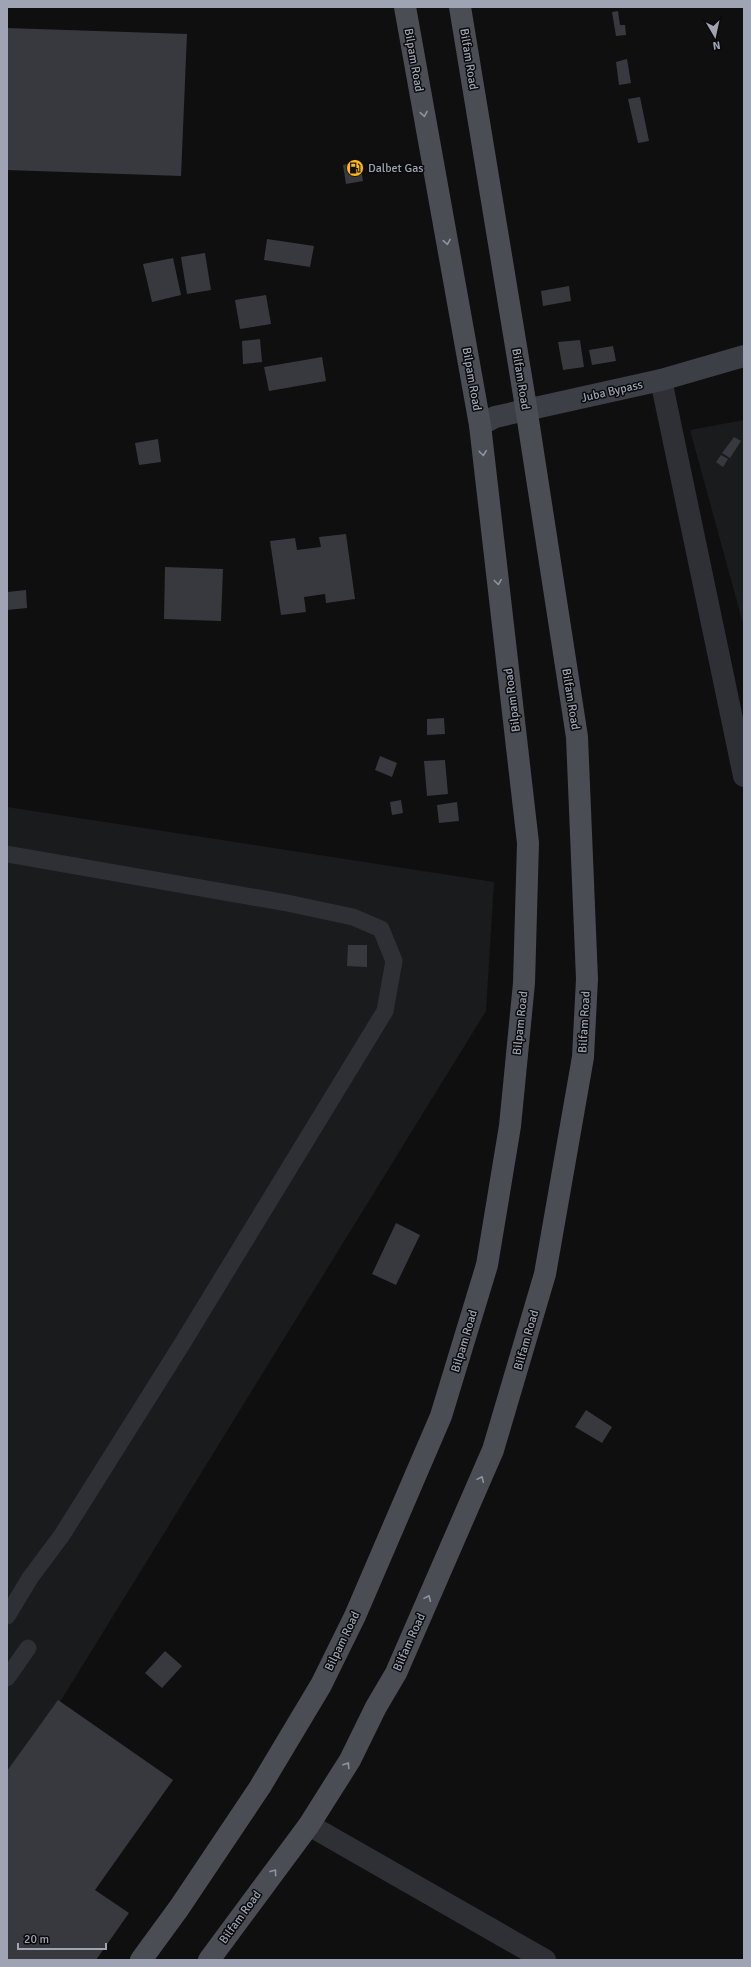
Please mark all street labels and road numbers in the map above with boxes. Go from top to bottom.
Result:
street label: Bilpam Road [401,27,426,93]
street label: Bilfam Road [456,27,481,91]
street label: Bilpam Road [459,346,484,412]
street label: Bilfam Road [508,347,533,411]
street label: Juba Bypass [580,377,644,406]
street label: Bilpam Road [501,667,524,733]
street label: Bilfam Road [558,667,583,731]
street label: Bilpam Road [510,990,531,1056]
street label: Bilfam Road [575,991,594,1053]
street label: Bilpam Road [448,1308,481,1374]
street label: Bilfam Road [511,1308,542,1372]
street label: Bilpam Road [322,1609,363,1673]
street label: Bilfam Road [390,1611,429,1674]
street label: Bilfam Road [216,1888,265,1947]

